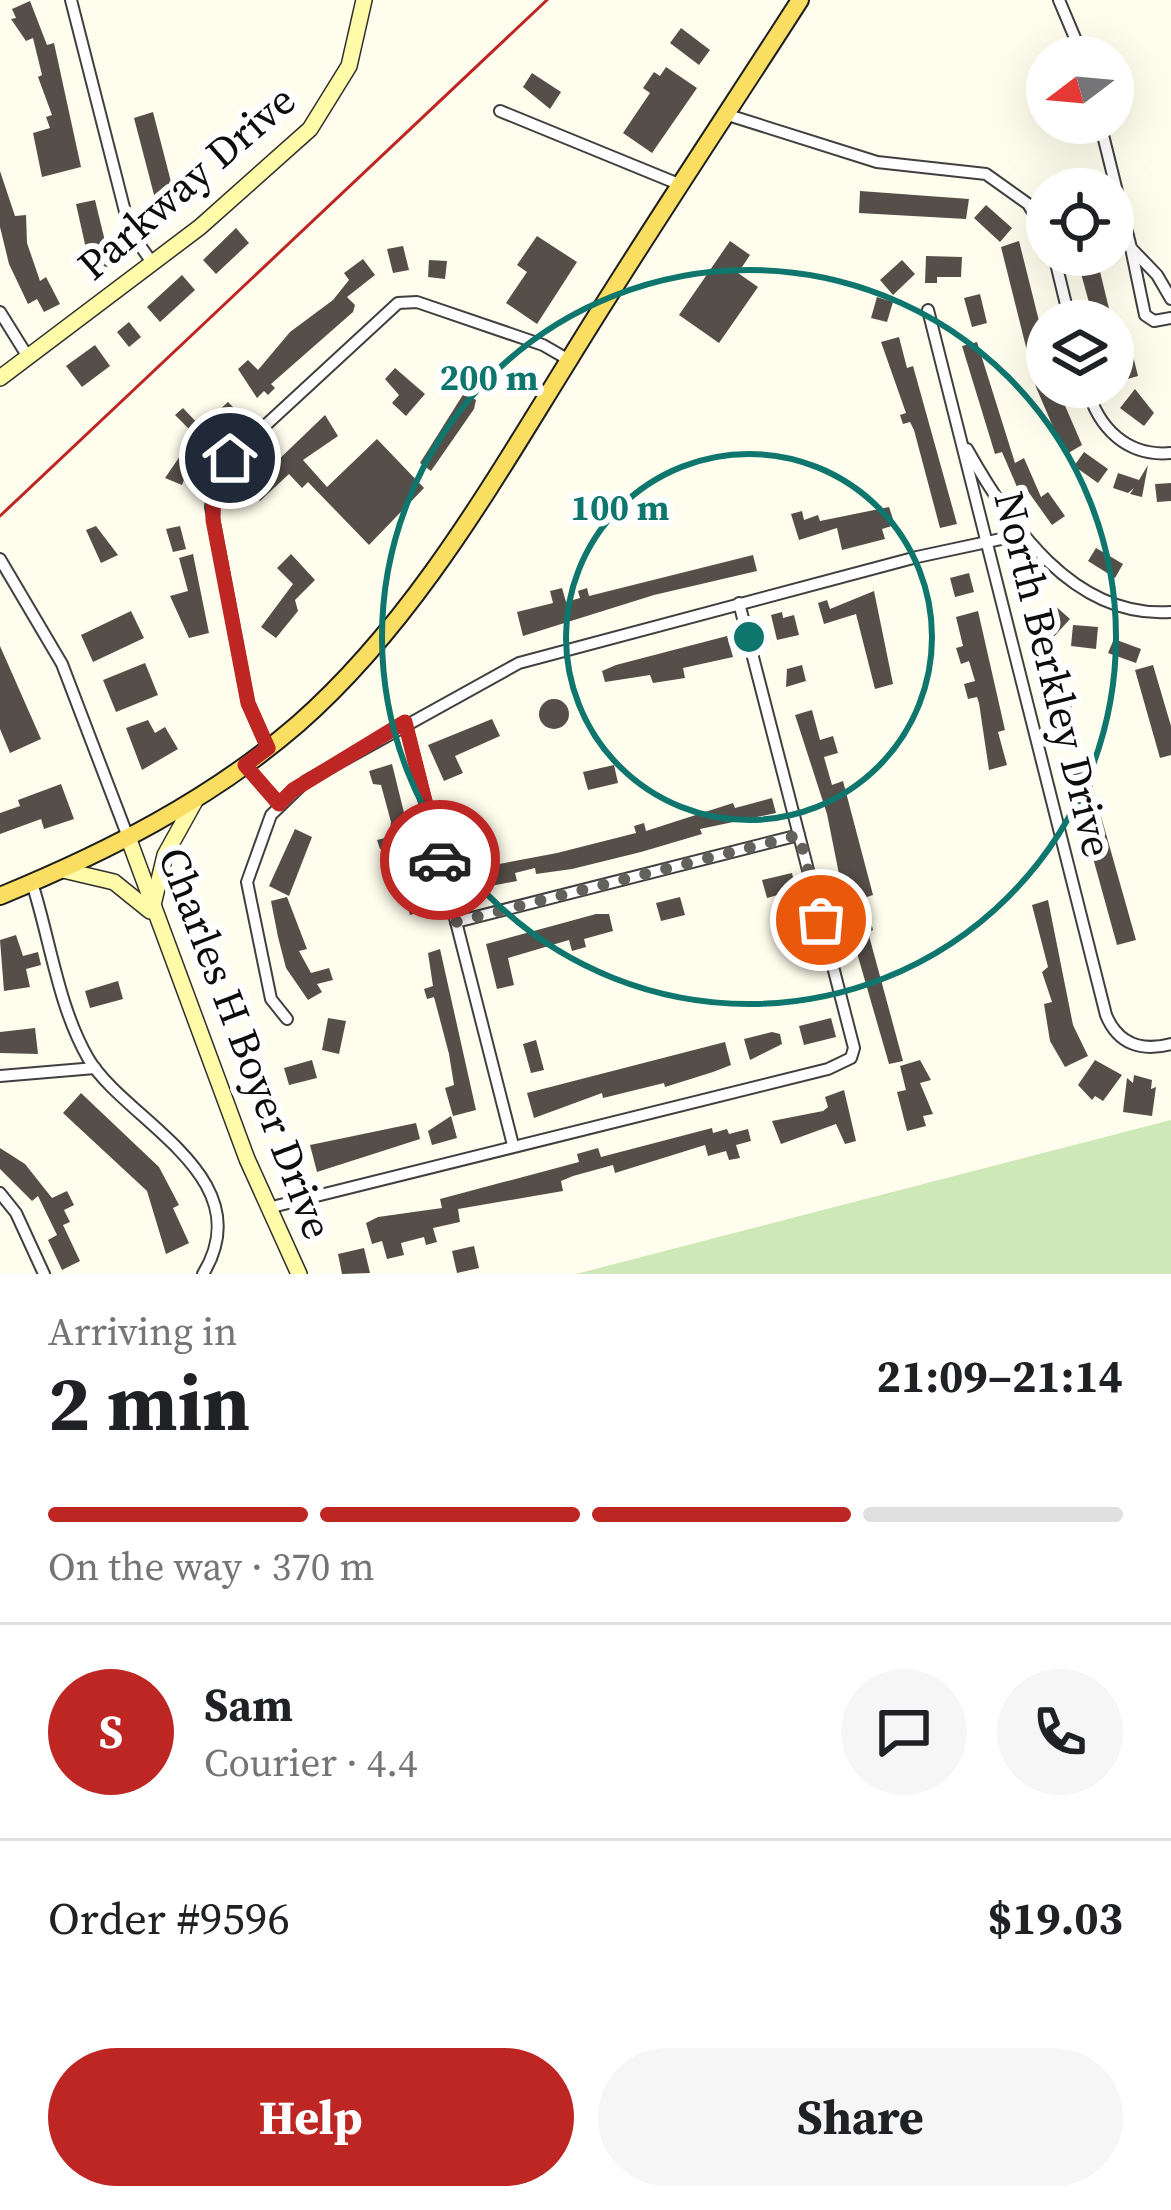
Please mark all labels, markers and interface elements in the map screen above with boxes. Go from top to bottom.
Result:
north arrow [1026,36,1134,144]
map controls [1026,36,1134,408]
street label: Parkway Drive [65,71,307,293]
button: locate [1026,168,1134,276]
button: layers [1026,300,1134,408]
text: 200 m [440,353,538,402]
pin [179,407,281,509]
icon: home [197,425,263,491]
text: 100 m [571,483,669,532]
street label: North Berkley Drive [981,485,1127,863]
centre of rings [728,616,770,658]
courier [380,800,500,920]
icon: car [407,827,473,893]
street label: Charles H Boyer Drive [145,839,347,1247]
pin [770,869,872,971]
icon: bag [788,887,854,953]
text: Arriving in [48,1305,237,1358]
text: 21:09–21:14 [877,1345,1123,1407]
text: 2 min [48,1349,250,1456]
text: On the way · 370 m [48,1540,375,1593]
button: chat [841,1669,967,1795]
button: phone [997,1669,1123,1795]
text: Sam [204,1674,293,1736]
text: S [99,1701,123,1763]
text: Courier · 4.4 [204,1736,417,1789]
text: Order #9596 [48,1887,290,1949]
text: $19.03 [988,1887,1123,1949]
button: Help [48,2048,574,2186]
button: Share [598,2048,1123,2186]

